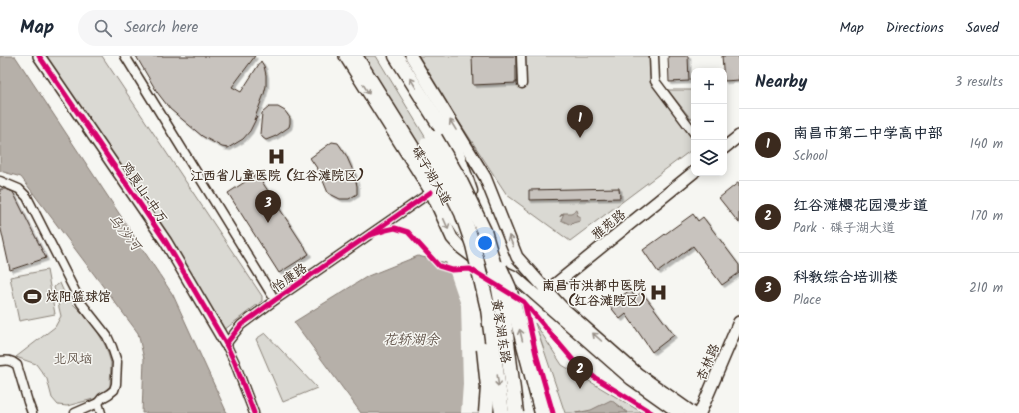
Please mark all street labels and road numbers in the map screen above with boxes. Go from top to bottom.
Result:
street label: 碟子湖大道 [405,142,456,209]
street label: 鸡良山-中万 [115,158,172,228]
street label: 雅苑路 [587,205,631,246]
street label: 怡康路 [268,258,312,298]
street label: 黄家湖东路 [485,297,516,365]
street label: 杏林路 [691,341,726,385]

